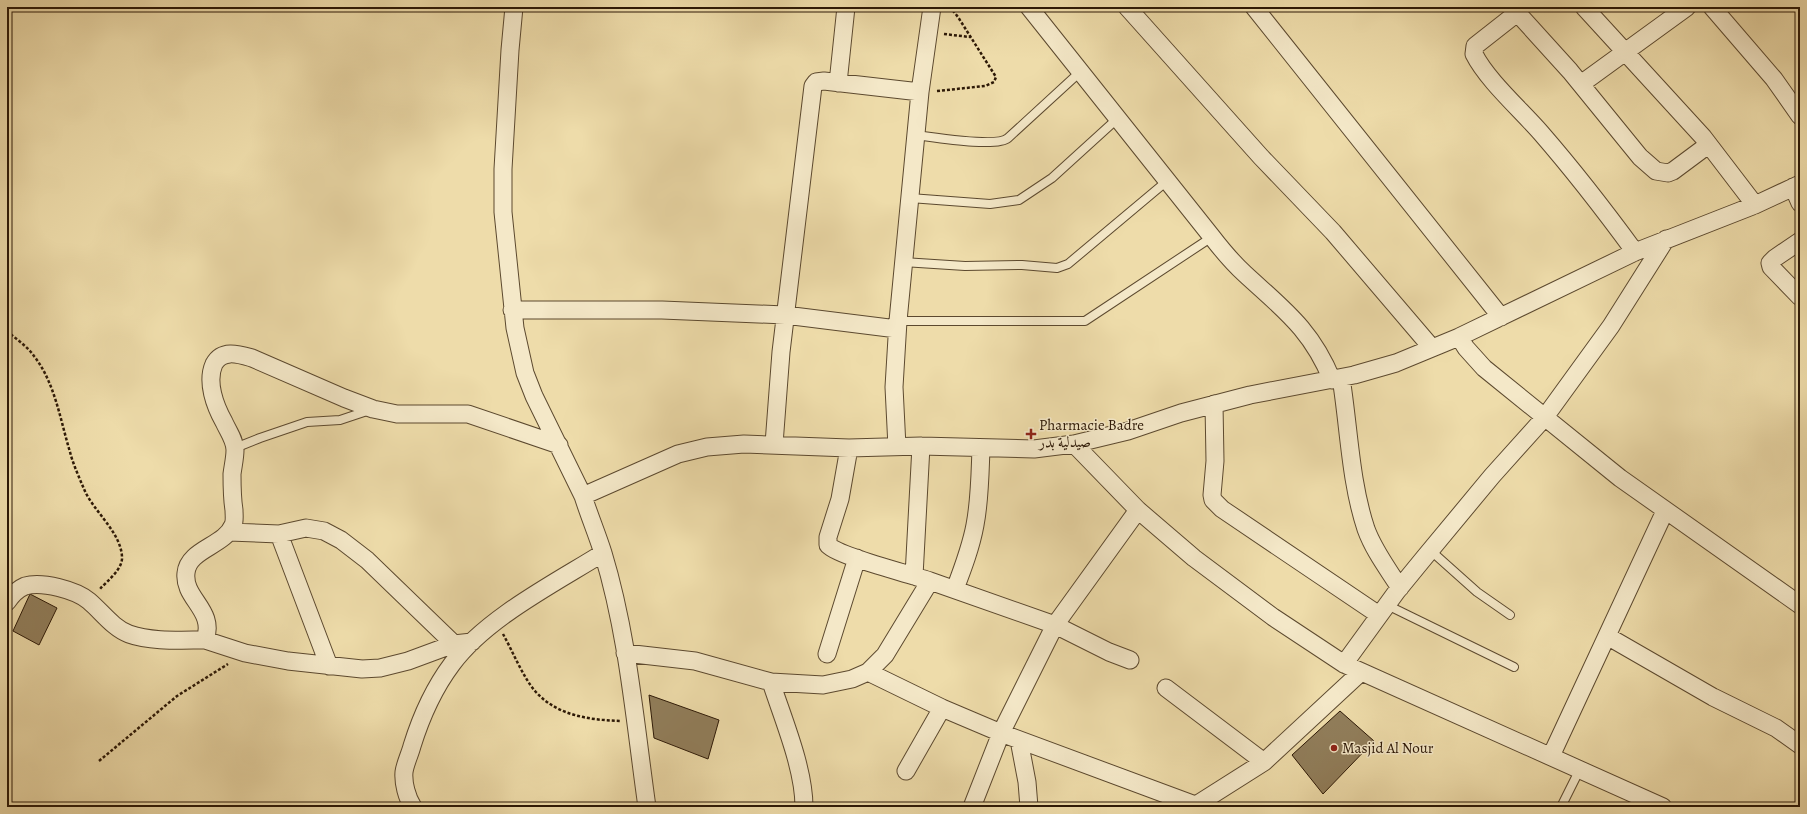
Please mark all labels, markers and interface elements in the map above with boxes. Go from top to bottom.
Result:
place label: Pharmacie Badre صيدلية بدر [1037,415,1144,452]
marker: Pharmacie Badre صيدلية بدر [1026,429,1036,439]
place label: Masjid Al Nour [1342,738,1434,758]
marker: Masjid Al Nour [1329,743,1339,753]

